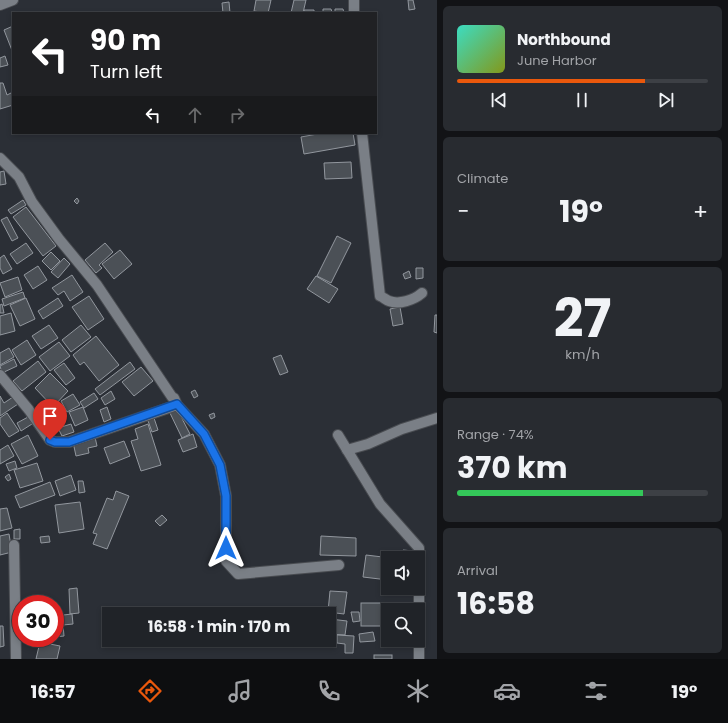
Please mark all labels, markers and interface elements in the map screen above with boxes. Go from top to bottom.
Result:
text: 90 m [90,21,161,60]
icon: left [24,28,76,80]
text: Northbound [517,29,611,50]
text: June Harbor [517,51,597,70]
text: Turn left [90,59,162,84]
icon: previous [488,89,510,111]
icon: pause [571,89,593,111]
icon: next [655,89,677,111]
icon: left [142,104,164,126]
icon: ahead [184,104,206,126]
icon: right [226,104,248,126]
text: Climate [457,169,508,188]
text: 19° [559,190,603,233]
text: − [457,196,469,227]
text: + [693,196,708,227]
text: 27 [554,282,611,355]
text: km/h [565,345,600,364]
pin [33,399,67,440]
icon: arrive [39,405,61,427]
text: Range · 74% [457,425,534,444]
text: 370 km [457,446,567,489]
position arrow [205,527,247,569]
map controls [381,551,425,647]
button: sound [381,551,425,595]
text: Arrival [457,561,498,580]
text: 16:58 [457,582,535,625]
speed limit sign: 30 [12,595,64,647]
button: search [381,603,425,647]
text: 16:58 · 1 min · 170 m [148,616,290,637]
icon: directions [136,677,164,705]
icon: music [226,677,254,705]
icon: phone [315,677,343,705]
icon: climate [404,677,432,705]
icon: car [493,677,521,705]
icon: filters [582,677,610,705]
text: 16:57 [31,679,75,704]
text: 19° [671,679,697,704]

